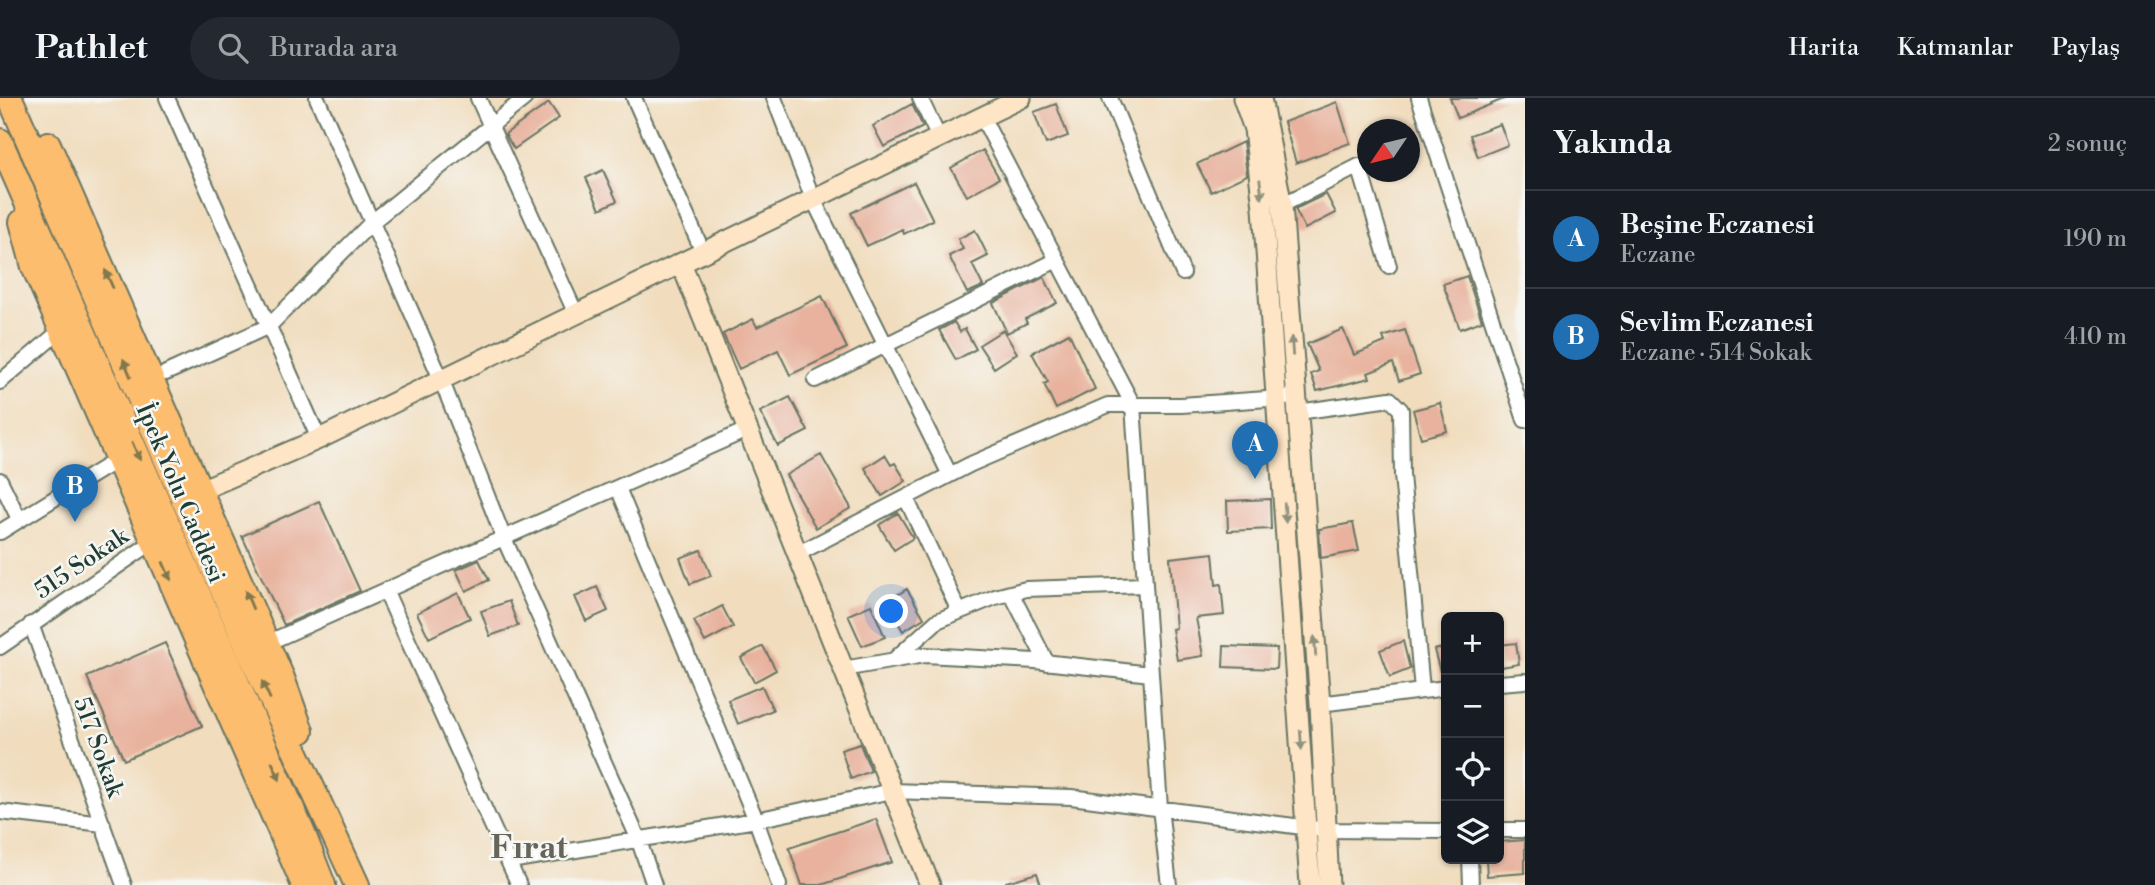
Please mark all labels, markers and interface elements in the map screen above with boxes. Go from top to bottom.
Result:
search box [190,17,680,80]
text: Pathlet [35,28,148,69]
icon: search [214,29,252,67]
text: Burada ara [270,32,398,64]
text: Harita [1789,33,1859,63]
text: Katmanlar [1897,33,2013,63]
text: Paylaş [2051,33,2120,63]
north arrow [1357,119,1420,182]
text: Yakında [1553,125,1672,163]
text: 2 sonuç [2048,130,2127,158]
one-way arrow [1255,178,1266,200]
text: Beşine Eczanesi [1620,209,1814,241]
text: A [1568,225,1584,253]
text: 190 m [2064,225,2127,253]
text: Eczane [1620,241,1696,269]
one-way arrow [103,269,115,289]
text: Sevlim Eczanesi [1620,307,1814,339]
text: B [1567,323,1585,351]
text: 410 m [2064,323,2127,351]
one-way arrow [1286,334,1297,356]
text: Eczane · 514 Sokak [1620,339,1811,367]
one-way arrow [122,358,133,379]
street label: İpek Yolu Caddesi [129,399,232,588]
pin: A [1232,421,1278,479]
one-way arrow [131,440,142,461]
pin: B [52,464,98,522]
one-way arrow [1280,502,1291,524]
street label: 515 Sokak [29,521,136,606]
one-way arrow [161,561,173,581]
one-way arrow [243,590,255,610]
your location [874,594,908,628]
map controls [1441,612,1504,864]
button: + [1441,612,1504,675]
one-way arrow [1309,634,1320,656]
button: − [1441,675,1504,738]
one-way arrow [261,680,272,700]
street label: 517 Sokak [66,693,131,803]
one-way arrow [1296,729,1307,751]
button: locate [1441,738,1504,801]
one-way arrow [271,761,282,782]
button: layers [1441,801,1504,864]
district label: Fırat [490,828,568,868]

